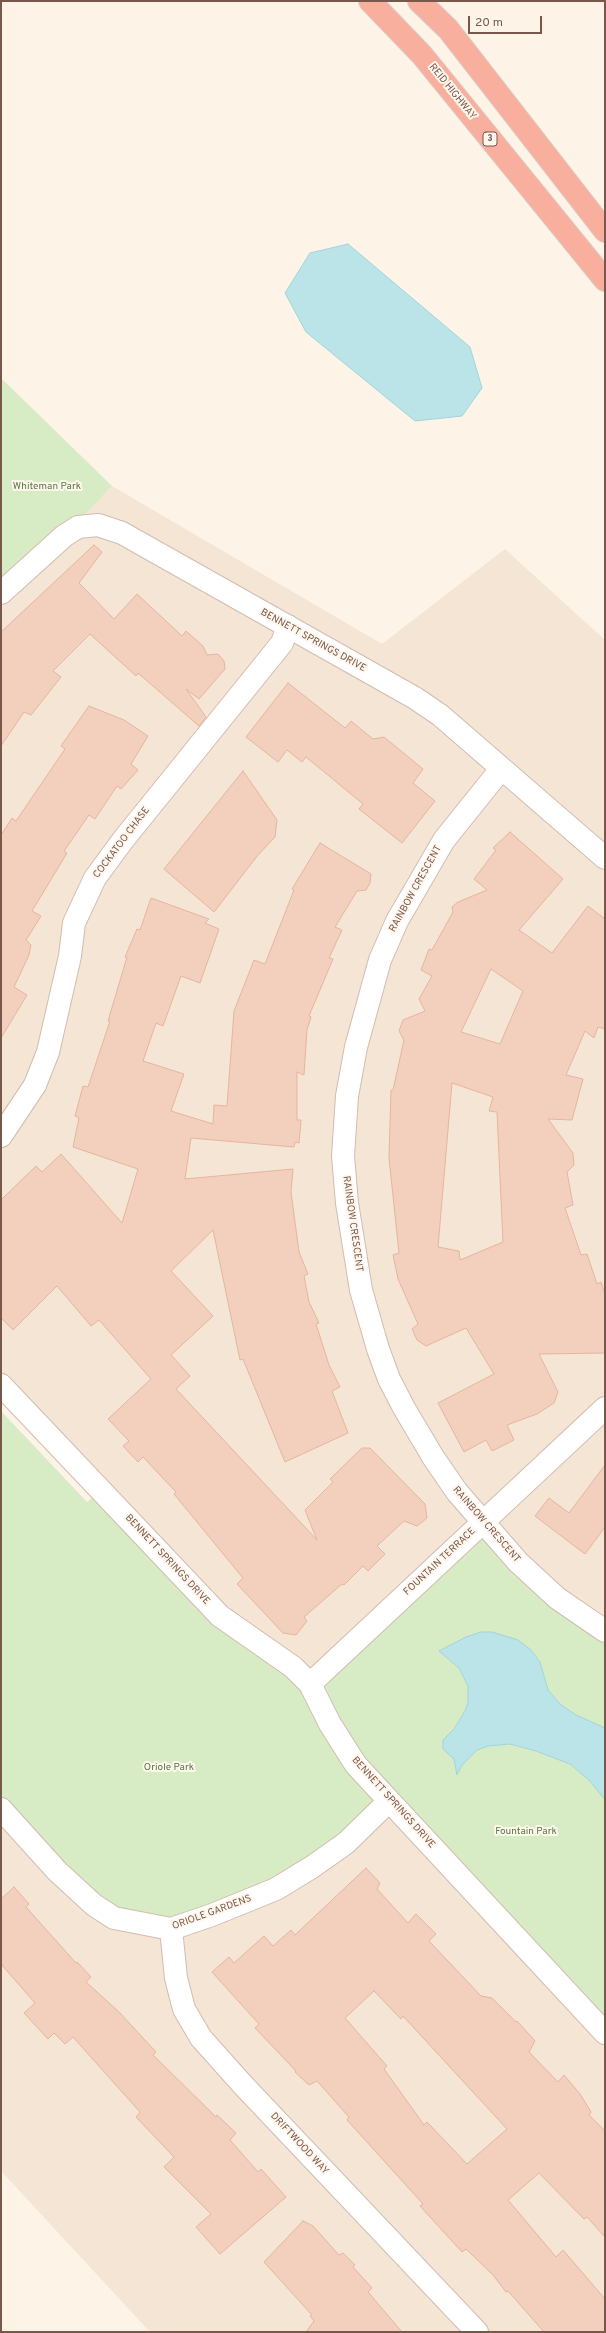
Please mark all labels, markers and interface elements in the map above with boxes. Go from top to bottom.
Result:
scale bar [470,8,544,34]
text: 20 m [475,15,503,31]
street label: REID HIGHWAY [426,62,478,122]
road number: 3 [483,132,497,146]
park label: Whiteman Park [13,481,81,493]
street label: BENNETT SPRINGS DRIVE [258,607,368,675]
street label: COCKATOO CHASE [91,805,153,881]
street label: RAINBOW CRESCENT [387,844,445,934]
street label: RAINBOW CRESCENT [339,1175,365,1273]
street label: RAINBOW CRESCENT [450,1484,522,1566]
street label: BENNETT SPRINGS DRIVE [122,1512,212,1608]
street label: FOUNTAIN TERRACE [402,1526,478,1598]
street label: BENNETT SPRINGS DRIVE [349,1755,437,1851]
park label: Oriole Park [144,1762,194,1774]
park label: Fountain Park [495,1826,557,1838]
street label: ORIOLE GARDENS [171,1893,253,1933]
street label: DRIFTWOOD WAY [267,2111,331,2177]

